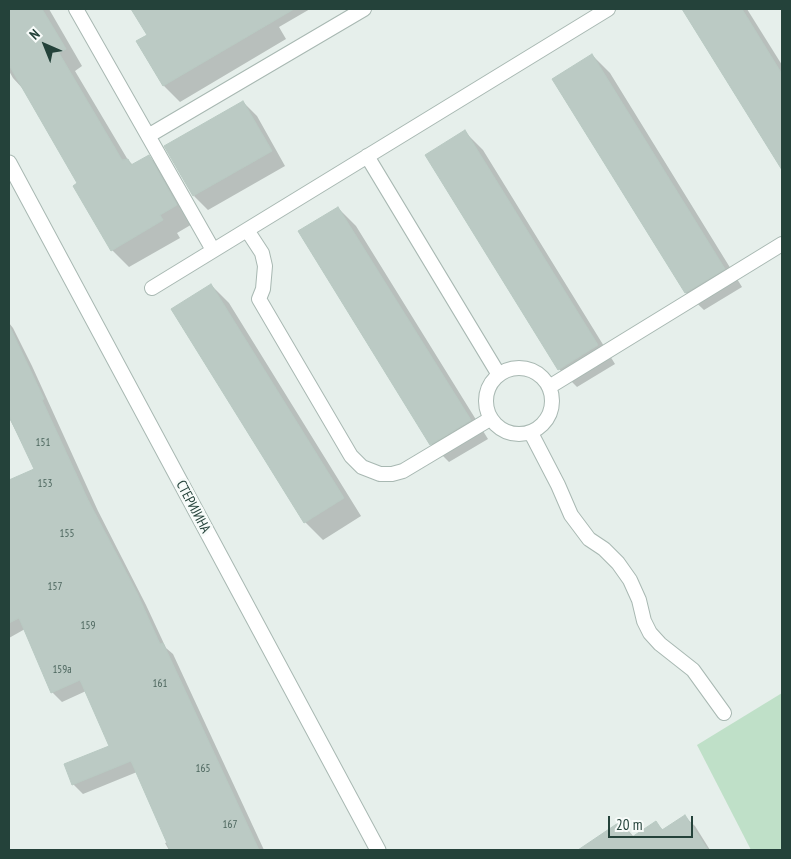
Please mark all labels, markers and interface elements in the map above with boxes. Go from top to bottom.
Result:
north arrow [20,20,70,70]
text: N [26,25,44,43]
house number: 151 [36,436,50,450]
house number: 153 [38,477,52,491]
street label: СТЕРИЈИНА [172,478,214,536]
house number: 155 [60,527,74,541]
house number: 157 [48,580,62,594]
house number: 159 [81,619,95,633]
house number: 159a [52,663,72,677]
house number: 161 [153,677,167,691]
house number: 165 [196,762,210,776]
scale bar [611,806,696,838]
text: 20 m [616,815,642,834]
house number: 167 [223,818,237,832]

